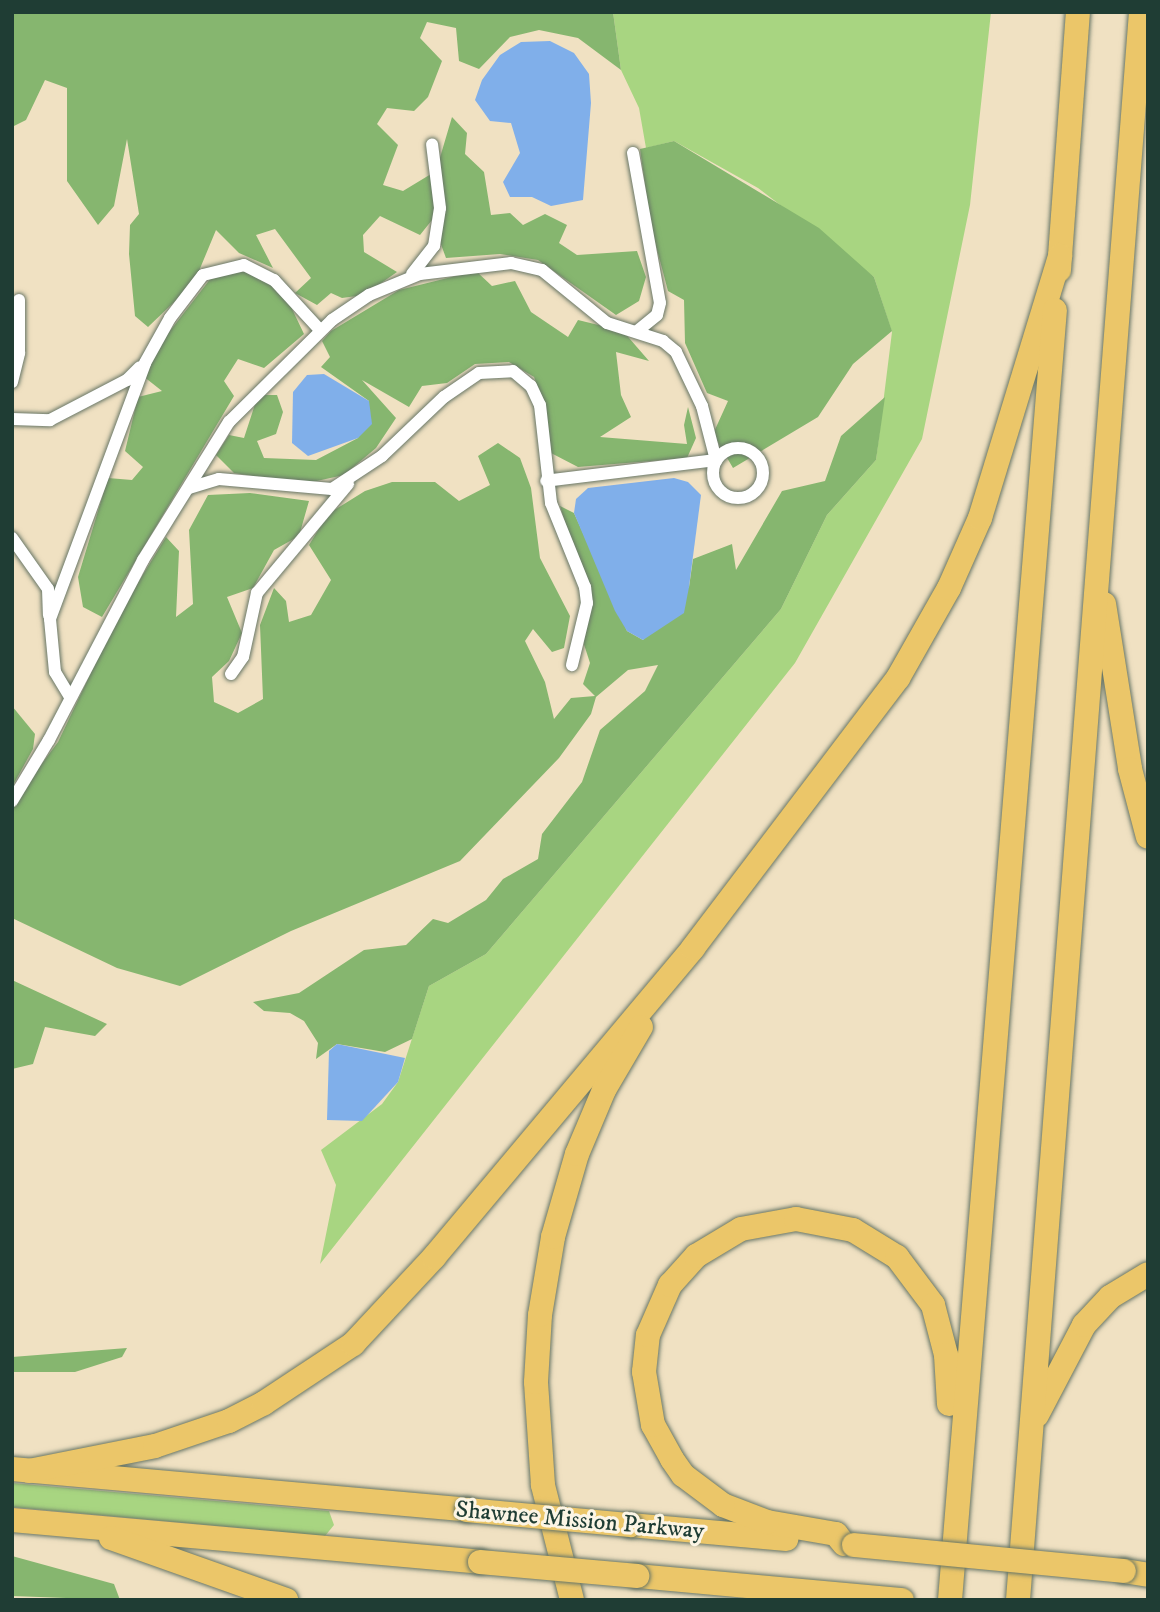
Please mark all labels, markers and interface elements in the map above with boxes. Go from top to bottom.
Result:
street label: Shawnee Mission Parkway [455,1496,705,1546]

